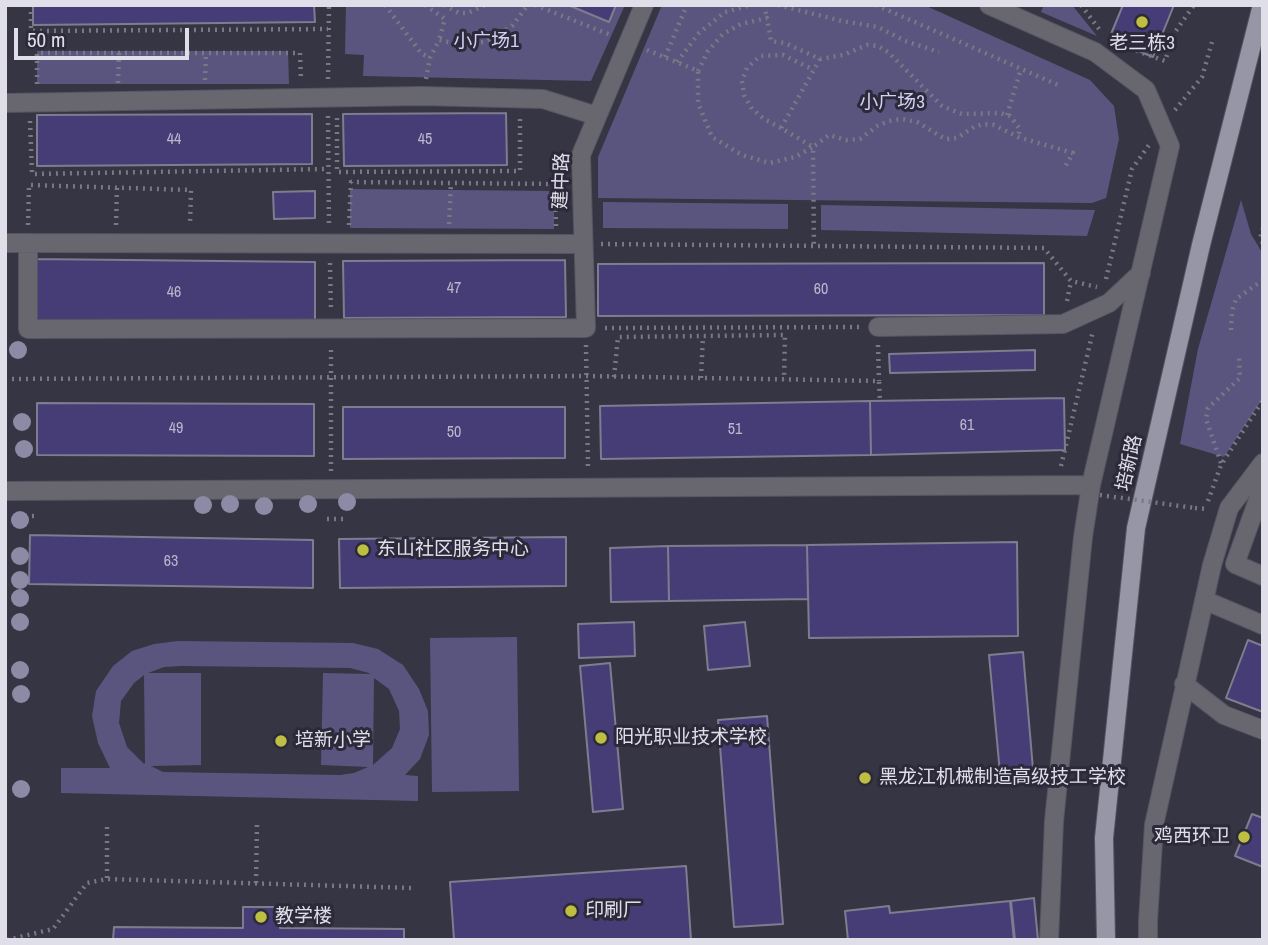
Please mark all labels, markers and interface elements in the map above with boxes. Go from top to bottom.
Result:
scale bar [18,14,192,58]
marker: 老三栋3 [1134,14,1150,30]
text: 50 m [27,25,65,54]
park label: 小广场1 [453,31,519,53]
place label: 老三栋3 [1109,33,1175,55]
park label: 小广场3 [859,92,925,114]
house number: 44 [167,130,181,150]
house number: 45 [418,130,432,150]
street label: 建中路 [550,152,574,210]
house number: 47 [447,279,461,299]
house number: 60 [814,280,828,300]
house number: 46 [167,283,181,303]
house number: 61 [960,416,974,436]
house number: 49 [169,419,183,439]
house number: 51 [728,420,742,440]
house number: 50 [447,423,461,443]
street label: 培新路 [1112,433,1148,493]
place label: 东山社区服务中心 [377,539,529,561]
marker: 东山社区服务中心 [355,542,371,558]
house number: 63 [164,552,178,572]
place label: 阳光职业技术学校 [615,727,767,749]
place label: 培新小学 [295,730,371,752]
marker: 阳光职业技术学校 [593,730,609,746]
marker: 培新小学 [273,733,289,749]
place label: 黑龙江机械制造高级技工学校 [879,767,1126,789]
marker: 黑龙江机械制造高级技工学校 [857,770,873,786]
place label: 鸡西环卫 [1154,826,1230,848]
marker: 鸡西环卫 [1236,829,1252,845]
place label: 印刷厂 [585,900,642,922]
marker: 印刷厂 [563,903,579,919]
place label: 教学楼 [275,906,332,928]
marker: 教学楼 [253,909,269,925]

